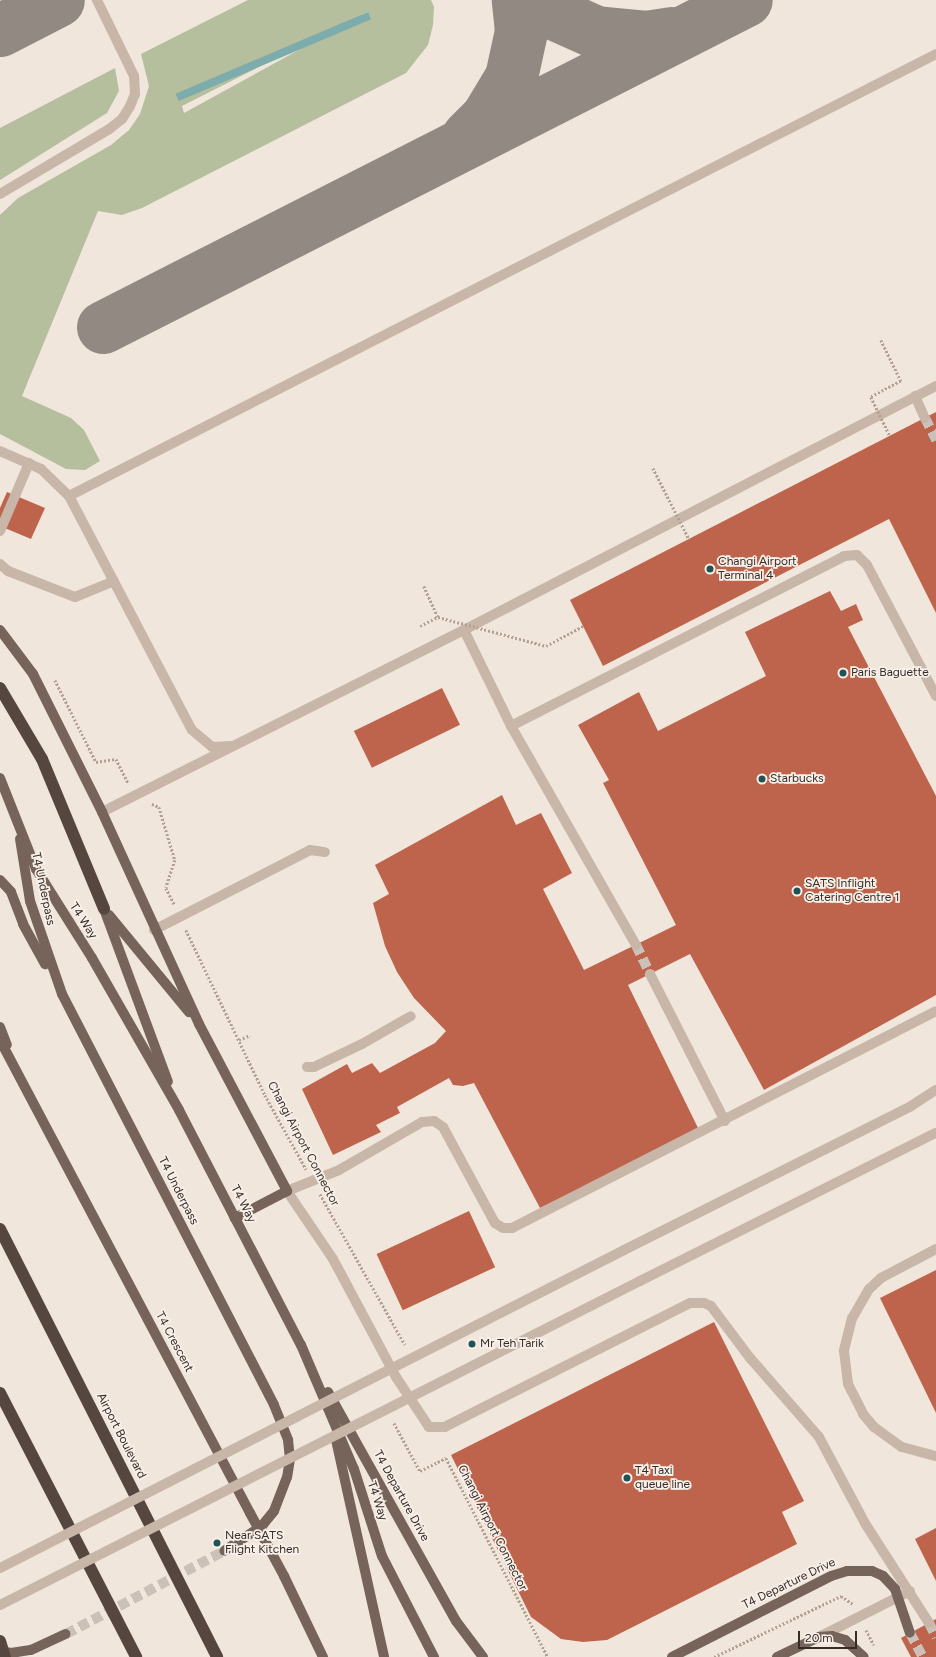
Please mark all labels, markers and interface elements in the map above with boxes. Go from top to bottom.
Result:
place label: Changi Airport Terminal 4 [718,555,797,583]
marker: Changi Airport Terminal 4 [705,564,715,574]
place label: Paris Baguette [851,666,929,680]
marker: Paris Baguette [838,668,848,678]
place label: Starbucks [770,772,824,786]
marker: Starbucks [757,774,767,784]
street label: T4 Underpass [28,851,58,927]
place label: SATS Inflight Catering Centre 1 [805,877,899,905]
marker: SATS Inflight Catering Centre 1 [792,886,802,896]
street label: T4 Way [66,900,100,942]
street label: Changi Airport Connector [264,1079,342,1209]
street label: T4 Underpass [155,1155,201,1227]
street label: T4 Way [227,1183,259,1225]
street label: T4 Crescent [152,1309,196,1375]
place label: Mr Teh Tarik [480,1337,544,1351]
marker: Mr Teh Tarik [467,1339,477,1349]
street label: Airport Boulevard [93,1391,149,1481]
street label: T4 Departure Drive [370,1448,432,1544]
street label: Changi Airport Connector [454,1463,530,1593]
place label: T4 Taxi queue line [635,1464,690,1492]
marker: T4 Taxi queue line [622,1473,632,1483]
street label: T4 Way [364,1480,390,1522]
place label: Near SATS Flight Kitchen [225,1529,299,1557]
marker: Near SATS Flight Kitchen [212,1538,222,1548]
street label: T4 Departure Drive [740,1555,838,1613]
scale bar [800,1623,859,1649]
text: 20 m [805,1631,833,1645]

